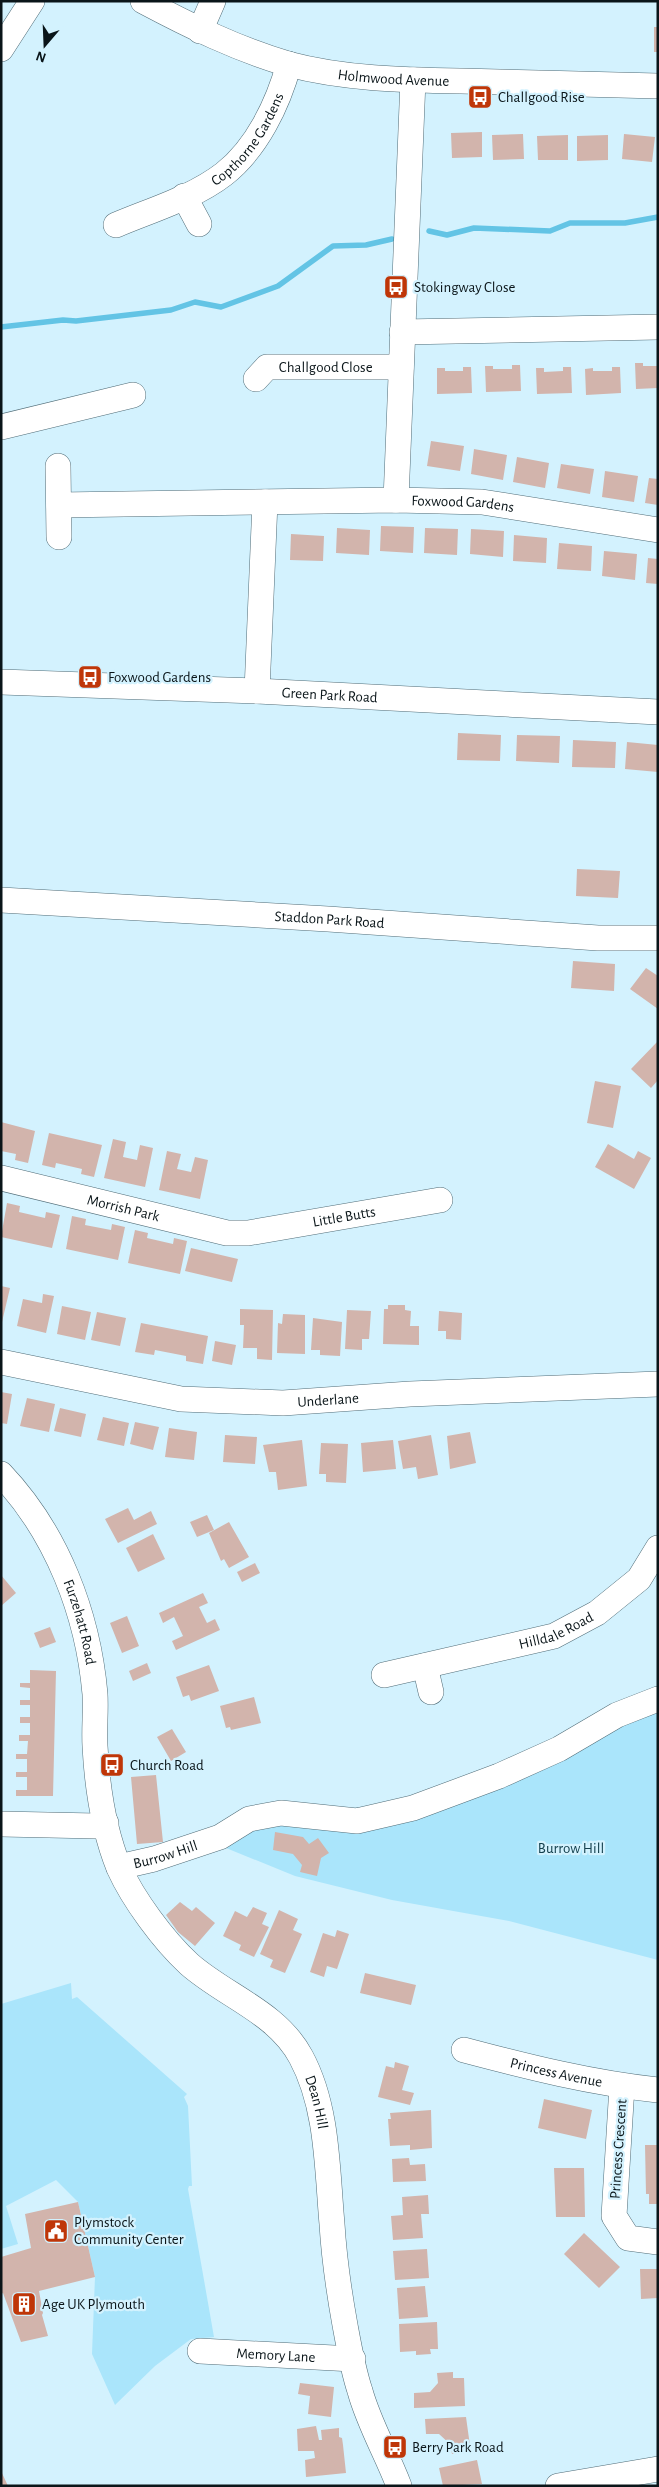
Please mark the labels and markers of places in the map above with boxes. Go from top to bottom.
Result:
bus stop icon: Challgood Rise [467,84,493,110]
place label: Challgood Rise [498,90,585,105]
bus stop icon: Stokingway Close [383,274,409,300]
place label: Stokingway Close [414,280,515,295]
bus stop icon: Foxwood Gardens [77,664,103,690]
place label: Foxwood Gardens [108,670,211,685]
bus stop icon: Church Road [99,1752,125,1778]
place label: Church Road [130,1758,204,1773]
place label: Plymstock Community Center [74,2215,184,2247]
public building icon: Plymstock Community Center [43,2218,69,2244]
building icon: Age UK Plymouth [11,2291,37,2317]
place label: Age UK Plymouth [42,2297,145,2312]
bus stop icon: Berry Park Road [382,2434,408,2460]
place label: Berry Park Road [412,2440,504,2455]

